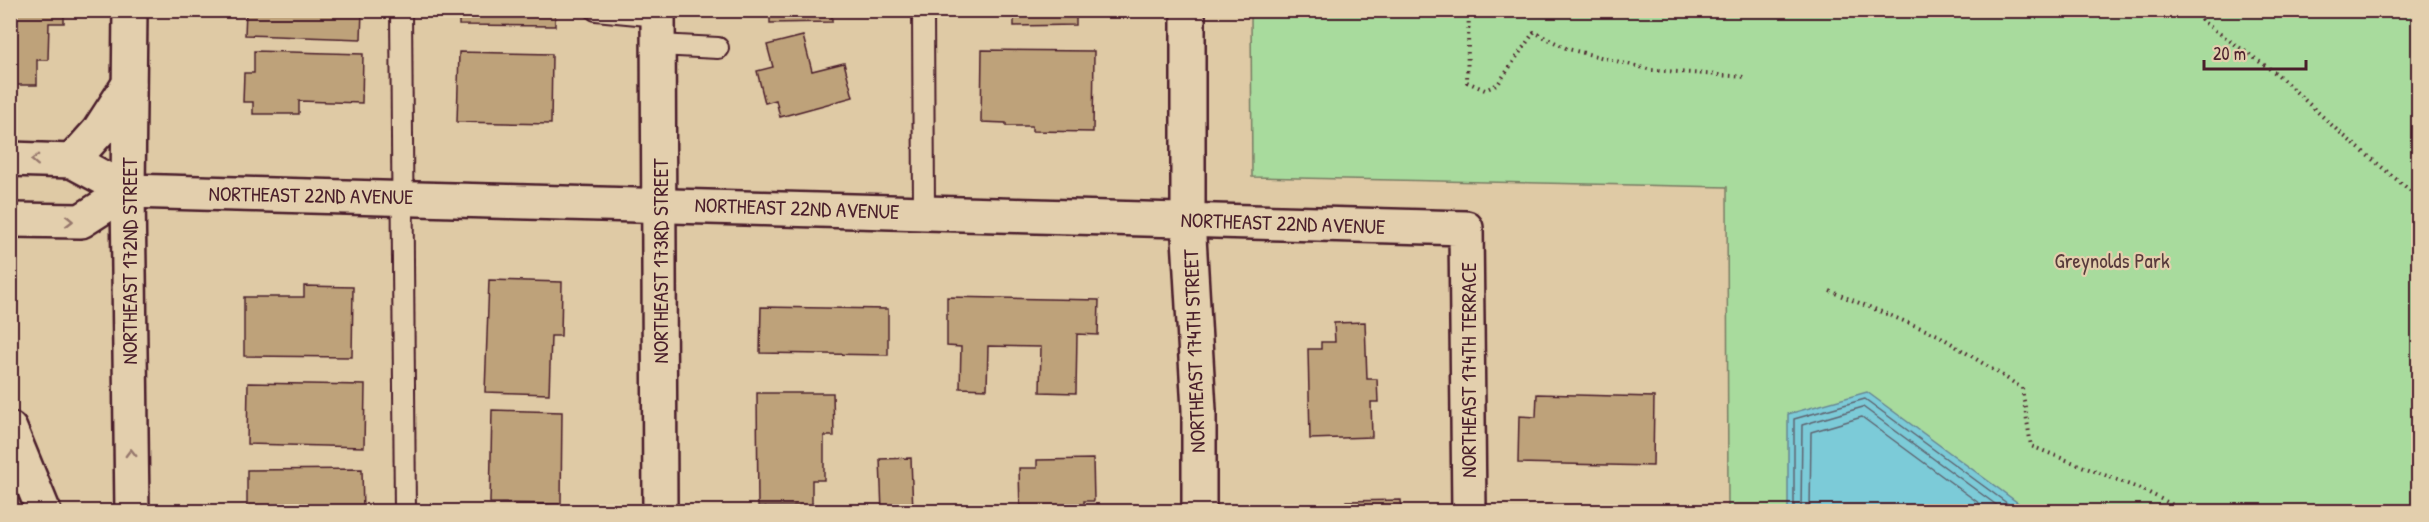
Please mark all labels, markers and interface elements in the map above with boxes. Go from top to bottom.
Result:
scale bar [2204,33,2306,71]
text: 20 m [2213,41,2246,66]
one-way arrow [30,154,39,166]
street label: NORTHEAST 172ND STREET [115,156,144,365]
street label: NORTHEAST 173RD STREET [646,157,675,364]
street label: NORTHEAST 22ND AVENUE [208,179,414,211]
street label: NORTHEAST 22ND AVENUE [694,190,900,226]
street label: NORTHEAST 22ND AVENUE [1180,205,1386,241]
one-way arrow [64,215,73,227]
park label: Greynolds Park [2054,246,2170,275]
street label: NORTHEAST 174TH STREET [1176,248,1212,453]
street label: NORTHEAST 174TH TERRACE [1454,262,1483,478]
one-way arrow [125,449,137,458]

